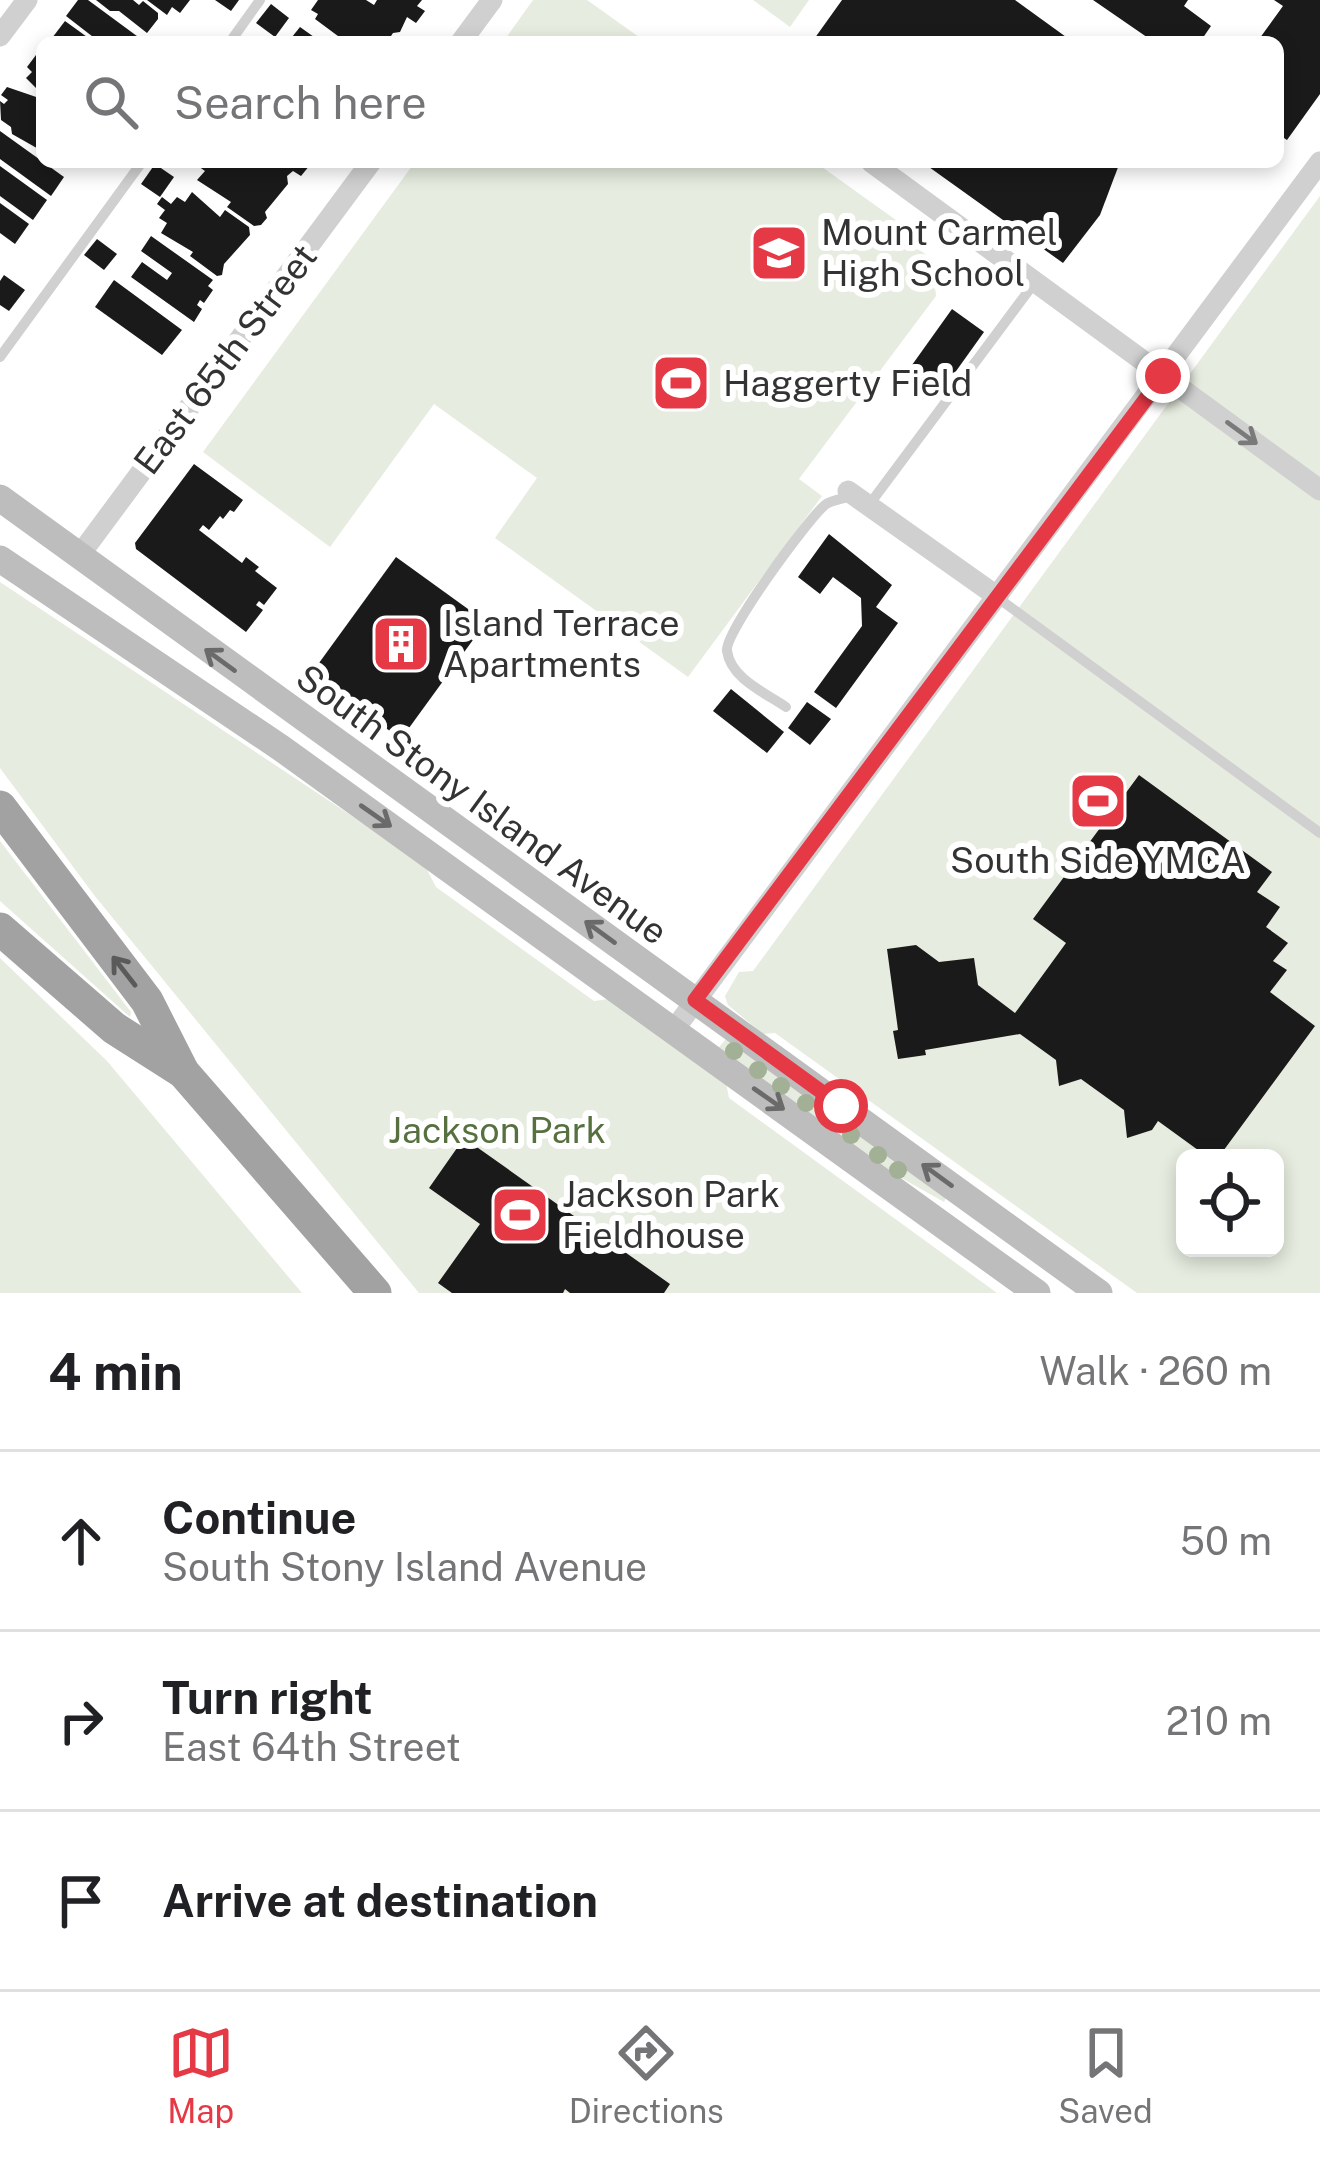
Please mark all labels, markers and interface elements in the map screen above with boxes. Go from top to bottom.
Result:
search box [36,36,1284,168]
icon: search [78,69,144,135]
text: Search here [174,76,427,129]
place label: Mount Carmel High School [821,211,1058,294]
school or university icon: Mount Carmel High School [748,222,810,284]
street label: East 65th Street [125,236,325,482]
route end [1136,349,1190,403]
sports icon: Haggerty Field [650,352,712,414]
place label: Haggerty Field [723,362,972,404]
one-way arrow [1225,420,1258,445]
place label: Island Terrace Apartments [443,602,680,685]
building icon: Island Terrace Apartments [370,613,432,675]
one-way arrow [204,647,237,673]
street label: South Stony Island Avenue [289,655,675,953]
sports icon: South Side YMCA [1067,770,1129,832]
one-way arrow [359,803,392,828]
place label: South Side YMCA [950,839,1246,881]
one-way arrow [584,920,617,945]
one-way arrow [111,956,138,988]
route start [814,1079,868,1133]
one-way arrow [752,1085,785,1111]
park label: Jackson Park [388,1109,606,1151]
map controls [1176,1149,1284,1257]
button: locate [1176,1149,1284,1257]
one-way arrow [921,1163,954,1189]
place label: Jackson Park Fieldhouse [562,1173,780,1256]
sports icon: Jackson Park Fieldhouse [489,1184,551,1246]
text: 4 min [48,1342,183,1401]
text: Walk · 260 m [1039,1348,1272,1394]
text: Continue [162,1491,356,1544]
icon: ahead [48,1508,114,1574]
text: 50 m [1180,1518,1272,1564]
text: South Stony Island Avenue [162,1544,647,1590]
text: Turn right [162,1671,373,1724]
icon: right [48,1688,114,1754]
text: 210 m [1166,1698,1272,1744]
text: East 64th Street [162,1724,461,1770]
icon: arrive [48,1868,114,1934]
text: Arrive at destination [162,1874,598,1927]
tab: Map [167,2020,234,2130]
tab: Directions [569,2020,724,2130]
tab: Saved [1058,2020,1153,2130]

